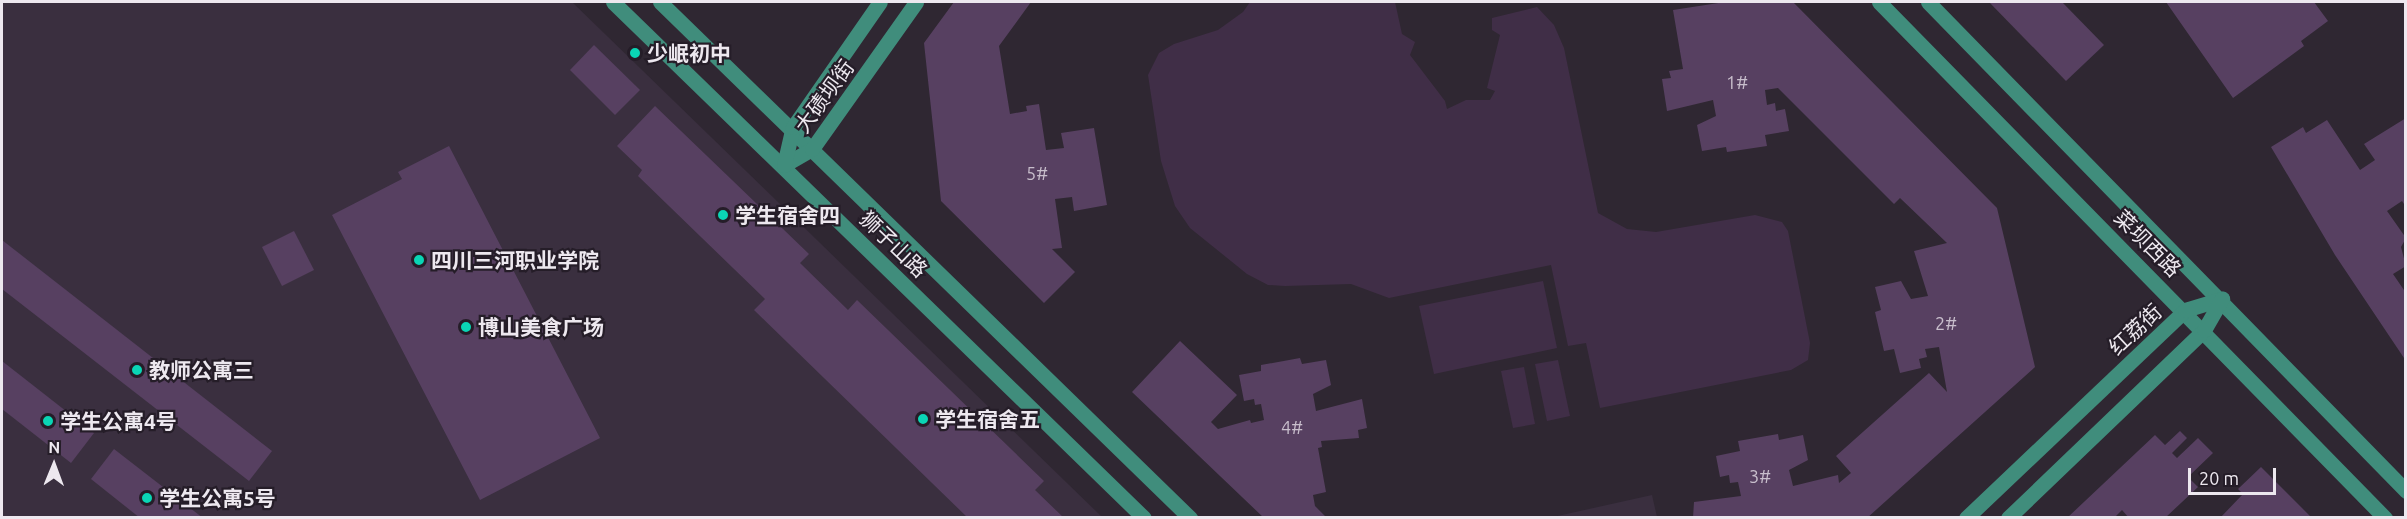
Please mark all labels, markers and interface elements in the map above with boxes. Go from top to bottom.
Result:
place label: 少岷初中 [647,40,731,66]
marker: 少岷初中 [628,46,642,60]
street label: 大碛坝街 [789,55,859,137]
house number: 1# [1726,71,1748,93]
house number: 5# [1026,162,1048,184]
place label: 学生宿舍四 [735,202,840,228]
street label: 菜坝西路 [2109,204,2187,282]
street label: 狮子山路 [855,206,933,282]
marker: 学生宿舍四 [716,208,730,222]
place label: 四川三河职业学院 [431,247,599,273]
marker: 四川三河职业学院 [412,253,426,267]
street label: 红荔街 [2103,298,2167,360]
house number: 2# [1935,312,1957,334]
place label: 博山美食广场 [478,314,604,340]
marker: 博山美食广场 [459,320,473,334]
place label: 教师公寓三 [149,357,254,383]
marker: 教师公寓三 [130,363,144,377]
place label: 学生宿舍五 [935,406,1040,432]
place label: 学生公寓4号 [60,408,177,434]
marker: 学生宿舍五 [916,412,930,426]
marker: 学生公寓4号 [41,414,55,428]
house number: 4# [1281,416,1303,438]
north arrow [24,435,84,495]
text: N [48,438,60,456]
scale bar [2191,456,2280,494]
house number: 3# [1749,465,1771,487]
text: 20 m [2199,468,2239,488]
place label: 学生公寓5号 [159,485,276,511]
marker: 学生公寓5号 [140,491,154,505]

